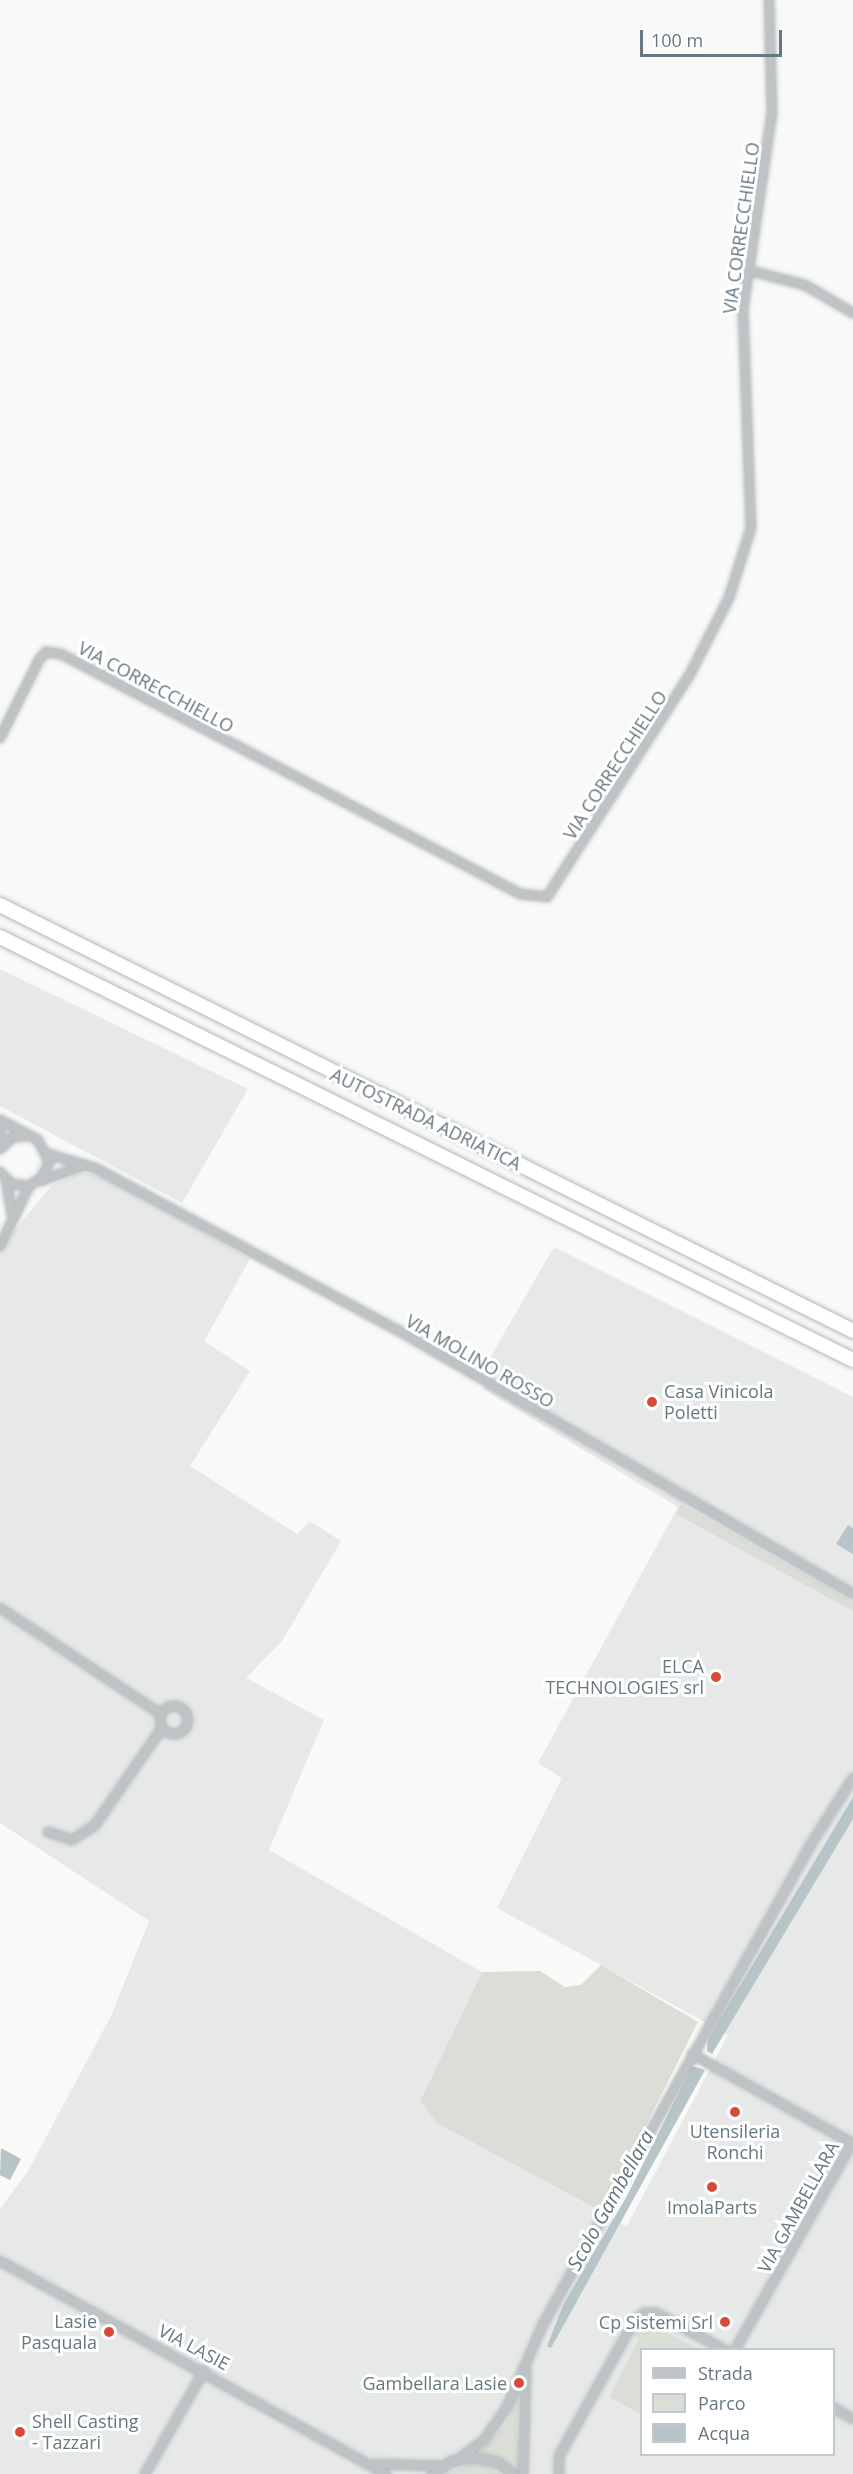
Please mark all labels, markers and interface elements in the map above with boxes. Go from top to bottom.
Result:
scale bar [643,18,786,56]
text: 100 m [651,28,703,52]
street label: VIA CORRECCHIELLO [718,141,764,315]
street label: VIA CORRECCHIELLO [74,637,238,737]
street label: VIA CORRECCHIELLO [559,687,671,843]
street label: AUTOSTRADA ADRIATICA [327,1063,525,1175]
street label: VIA MOLINO ROSSO [402,1310,558,1412]
place label: Casa Vinicola Poletti [664,1381,773,1424]
marker: Casa Vinicola Poletti [645,1395,659,1409]
place label: ELCA TECHNOLOGIES srl [545,1656,704,1698]
marker: ELCA TECHNOLOGIES srl [709,1670,723,1684]
marker: Utensileria Ronchi [728,2105,742,2119]
place label: Utensileria Ronchi [690,2121,780,2164]
water label: Scolo Gambellara [562,2126,658,2274]
street label: VIA GAMBELLARA [753,2138,843,2276]
marker: ImolaParts [705,2180,719,2194]
place label: ImolaParts [667,2196,757,2218]
place label: Lasie Pasquala [21,2311,97,2354]
place label: Cp Sistemi Srl [599,2311,713,2333]
marker: Cp Sistemi Srl [718,2315,732,2329]
street label: VIA LASIE [155,2319,233,2375]
marker: Lasie Pasquala [102,2325,116,2339]
legend [640,2348,835,2456]
text: Strada [698,2361,753,2385]
place label: Gambellara Lasie [362,2372,507,2394]
marker: Gambellara Lasie [512,2376,526,2390]
text: Parco [698,2391,746,2415]
place label: Shell Casting - Tazzari [32,2411,138,2454]
text: Acqua [698,2421,750,2445]
marker: Shell Casting - Tazzari [13,2425,27,2439]

